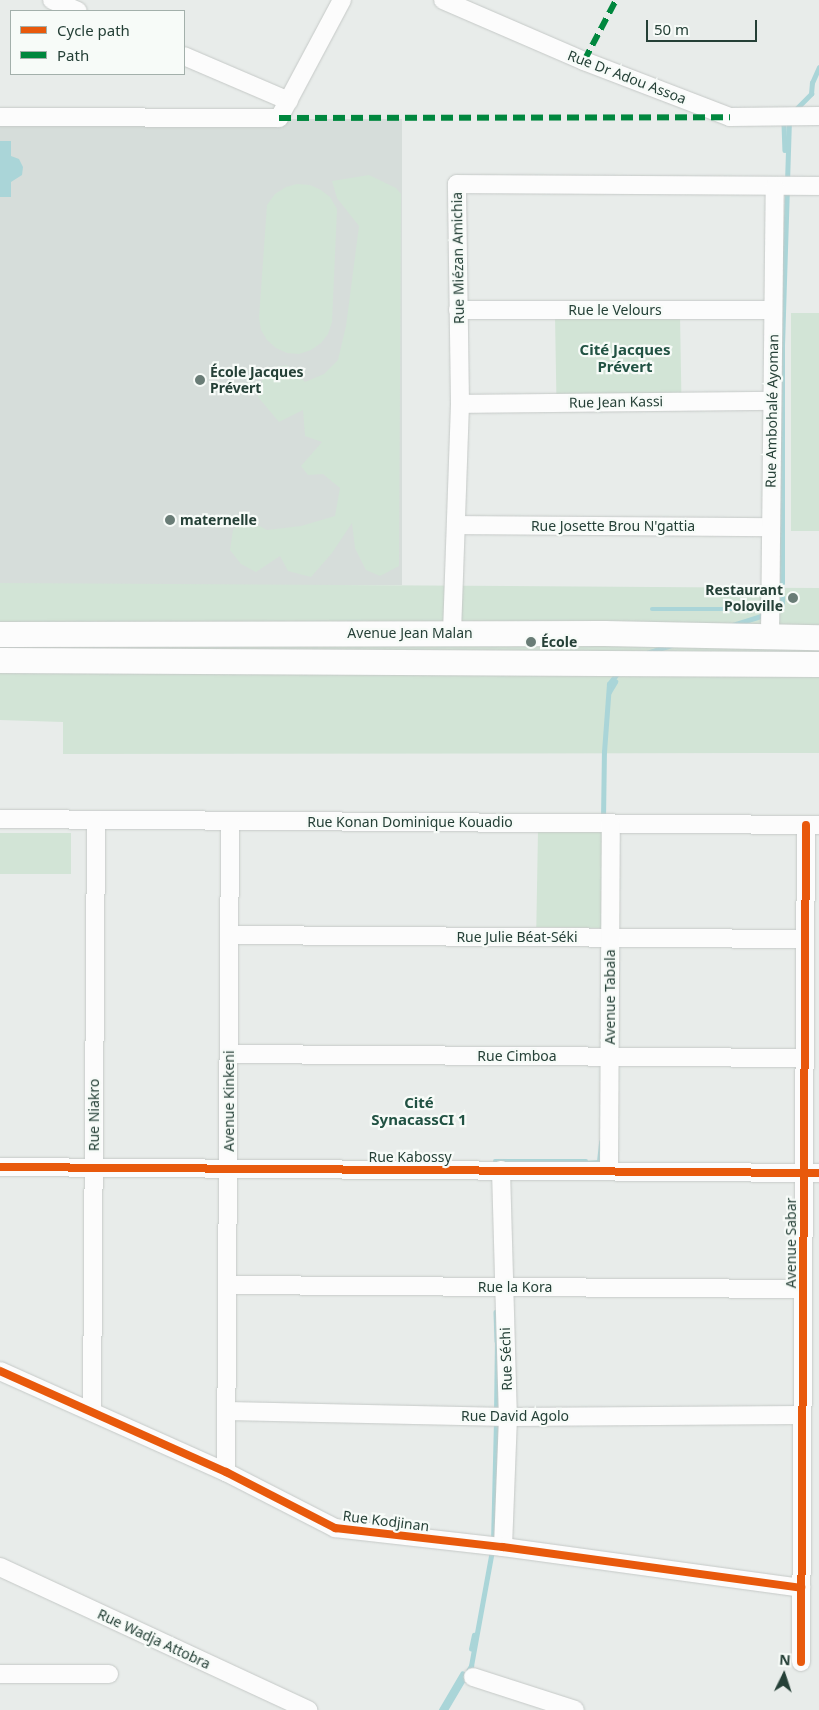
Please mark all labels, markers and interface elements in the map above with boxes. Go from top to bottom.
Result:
legend [10,10,185,75]
scale bar [649,10,760,42]
text: 50 m [654,19,689,39]
text: Cycle path [57,20,130,40]
text: Path [57,45,89,65]
street label: Rue Dr Adou Assoa [565,47,689,107]
street label: Rue Miézan Amichia [448,192,468,324]
street label: Rue le Velours [568,302,662,318]
street label: Rue Ambohalé Ayoman [762,334,782,488]
district label: Cité Jacques Prévert [580,340,670,375]
place label: École Jacques Prévert [210,364,304,397]
marker: École Jacques Prévert [194,374,206,386]
street label: Rue Jean Kassi [569,393,663,411]
place label: maternelle [180,512,257,528]
marker: maternelle [164,514,176,526]
street label: Rue Josette Brou N'gattia [531,518,695,534]
place label: Restaurant Poloville [705,582,783,614]
marker: Restaurant Poloville [787,592,799,604]
street label: Avenue Jean Malan [347,625,473,641]
place label: École [541,634,577,650]
marker: École [525,636,537,648]
street label: Rue Konan Dominique Kouadio [307,814,513,830]
street label: Rue Julie Béat-Séki [456,929,578,945]
street label: Avenue Tabala [602,949,618,1045]
street label: Rue Cimboa [477,1048,557,1064]
street label: Avenue Kinkeni [221,1050,237,1152]
street label: Rue Niakro [86,1079,102,1151]
district label: Cité SynacassCI 1 [371,1093,467,1128]
street label: Rue Kabossy [368,1149,452,1165]
street label: Avenue Sabar [783,1198,799,1288]
street label: Rue la Kora [478,1279,552,1295]
street label: Rue Séchi [496,1327,516,1391]
street label: Rue David Agolo [461,1408,569,1424]
street label: Rue Kodjinan [342,1507,430,1535]
street label: Rue Wadja Attobra [95,1605,213,1673]
north arrow [759,1650,809,1700]
text: N [779,1650,791,1669]

